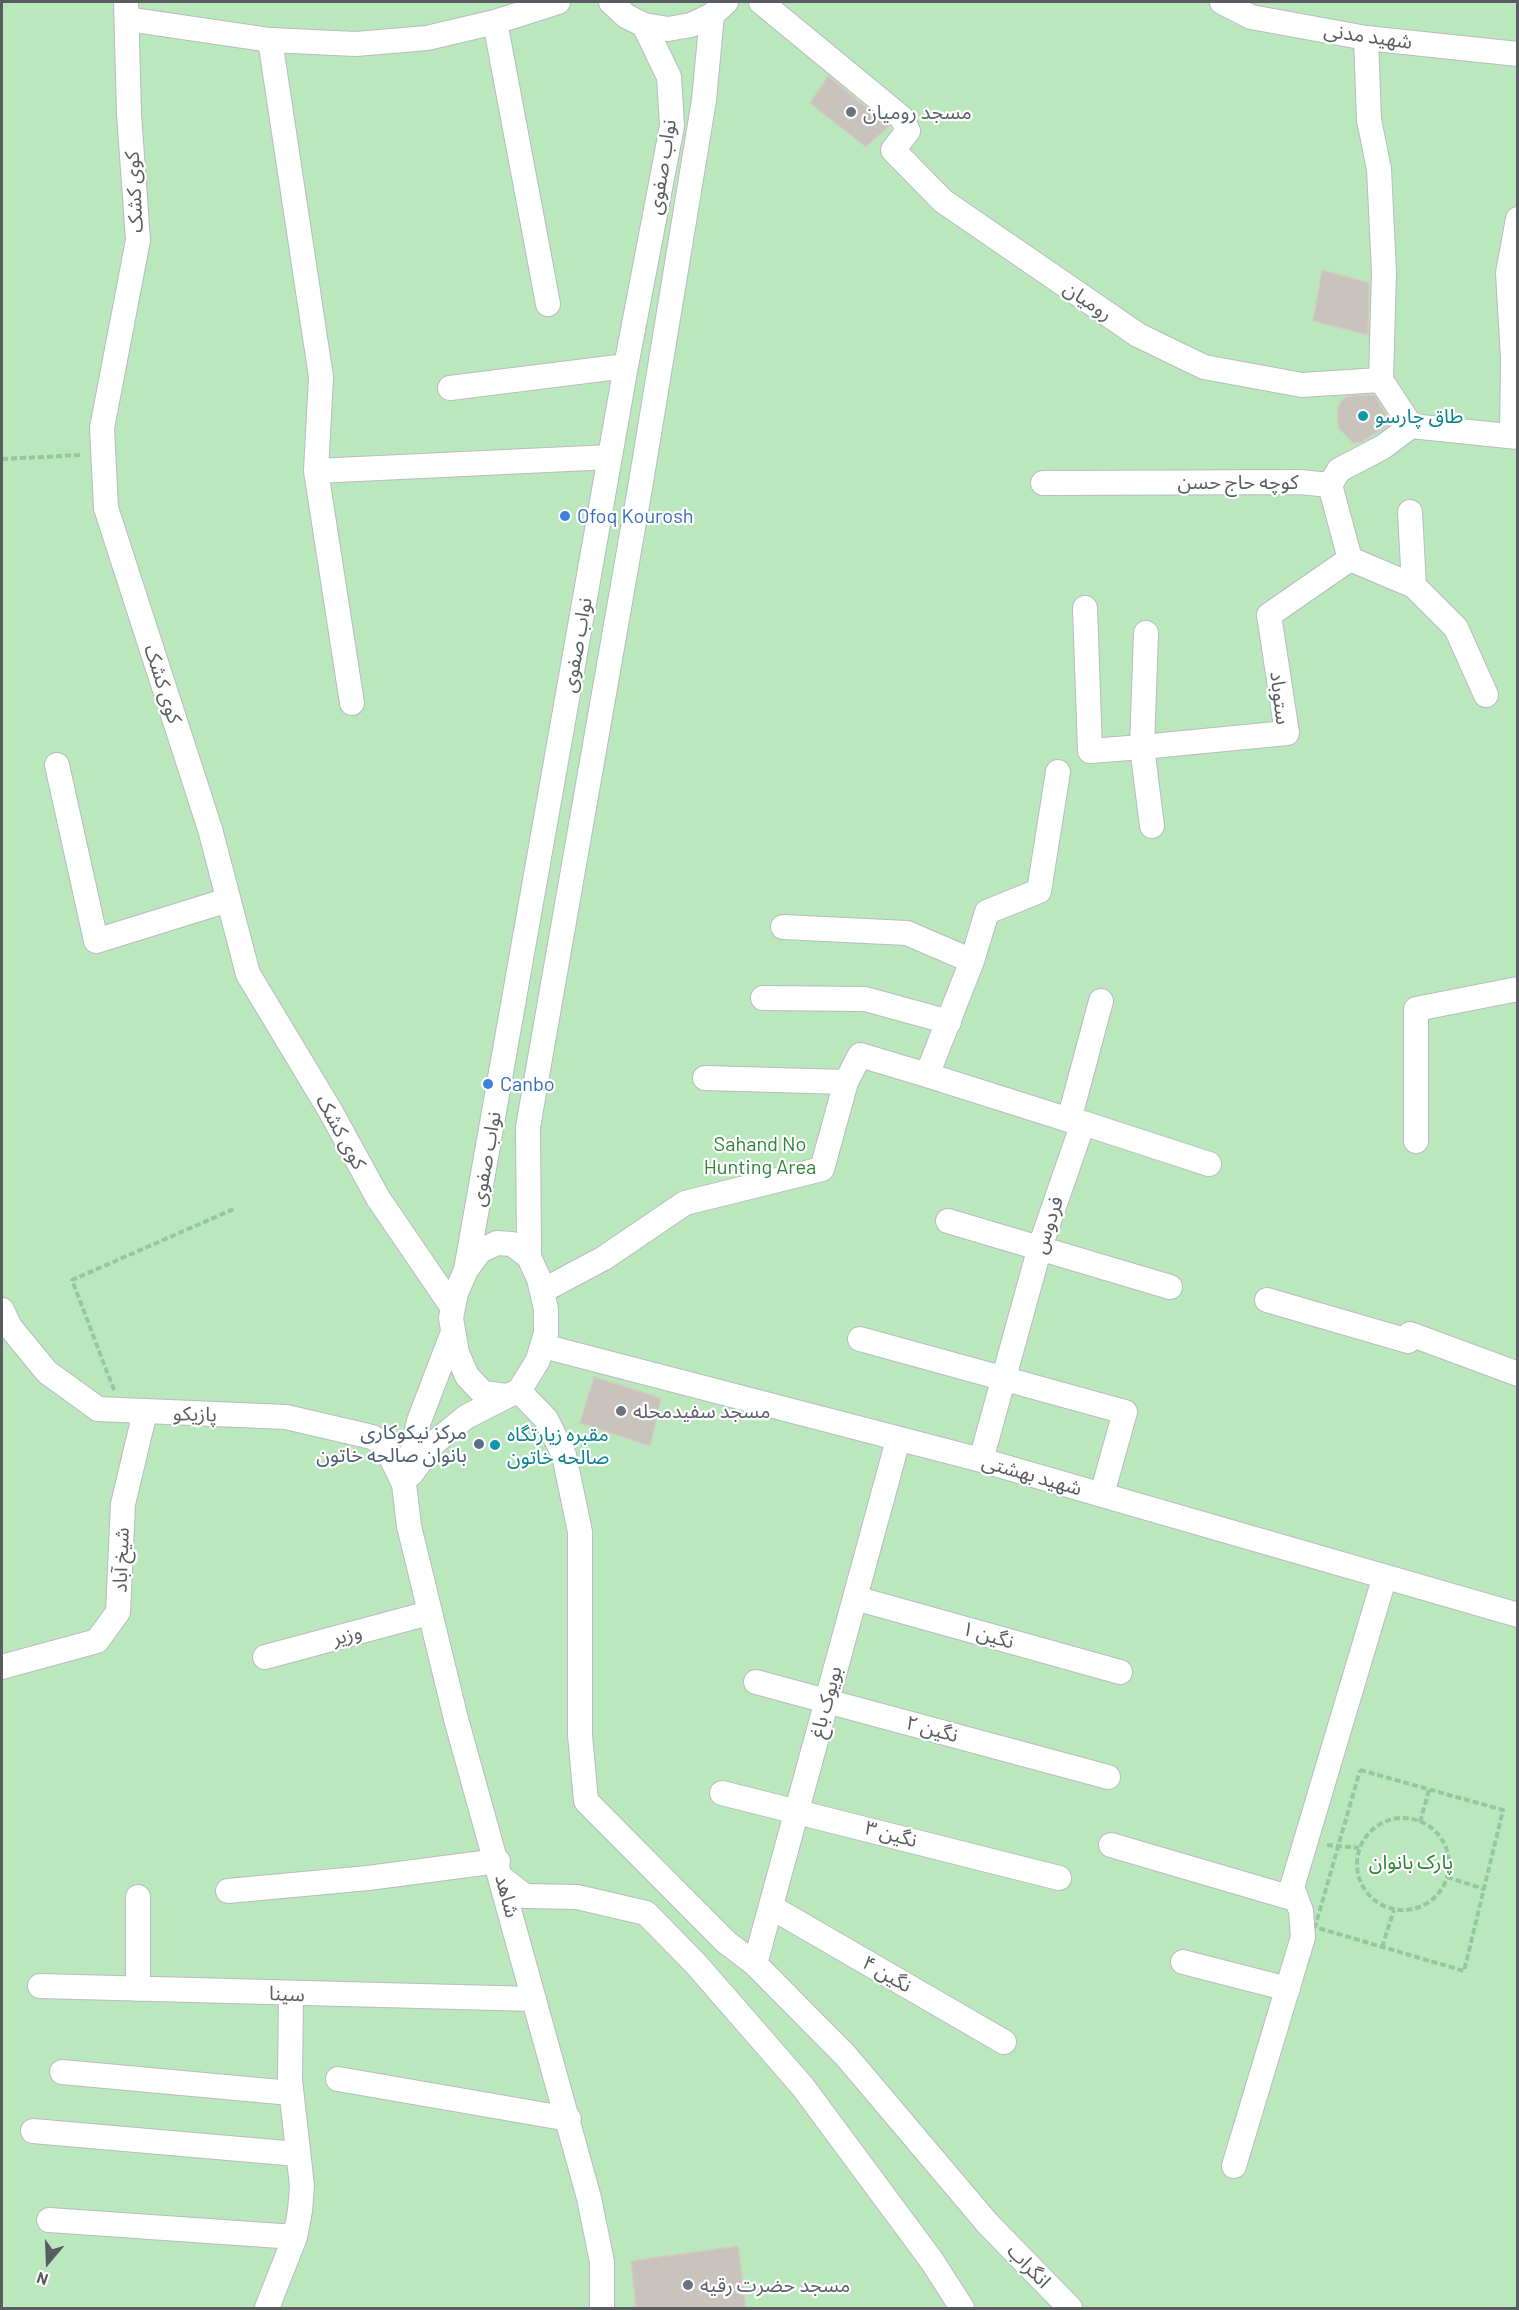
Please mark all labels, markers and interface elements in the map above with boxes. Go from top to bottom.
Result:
street label: شهید مدنی [1322,18,1414,54]
place label: مسجد رومیان [863,100,972,124]
marker: مسجد رومیان [844,105,858,119]
street label: نواب صفوی [643,118,681,216]
street label: کوی کشک [120,151,148,233]
street label: رومیان [1059,276,1117,326]
place label: طاق چارسو [1375,404,1463,428]
marker: طاق چارسو [1356,409,1370,423]
street label: کوچه حاج حسن [1178,470,1298,494]
place label: Ofoq Kourosh [577,504,694,528]
marker: Ofoq Kourosh [558,509,572,523]
street label: نواب صفوی [557,596,597,694]
street label: کوی کشک [139,641,187,727]
street label: ستوباد [1265,670,1295,726]
place label: Canbo [500,1072,555,1096]
marker: Canbo [481,1077,495,1091]
street label: کوی کشک [311,1090,371,1174]
street label: نواب صفوی [466,1110,506,1208]
park label: Sahand No Hunting Area [704,1132,816,1179]
street label: فردوس [1027,1193,1069,1257]
place label: مسجد سفیدمحله [633,1399,771,1423]
street label: پازیکو [173,1401,217,1427]
marker: مسجد سفیدمحله [614,1404,628,1418]
place label: مرکز نیکوکاری بانوان صالحه خاتون [316,1420,467,1467]
place label: مقبره زیارتگاه صالحه خاتون [507,1422,609,1469]
marker: مرکز نیکوکاری بانوان صالحه خاتون [472,1437,486,1451]
marker: مقبره زیارتگاه صالحه خاتون [488,1438,502,1452]
street label: شهید بهشتی [979,1449,1085,1501]
street label: شیخ آباد [108,1527,134,1593]
street label: نگین ۱ [959,1616,1017,1654]
street label: وزیر [330,1620,364,1650]
street label: بویوک باغ [805,1664,847,1740]
street label: نگین ۲ [903,1711,961,1747]
street label: نگین ۳ [862,1816,920,1852]
park label: پارک بانوان [1369,1850,1453,1874]
street label: شاهد [490,1872,524,1920]
street label: نگین ۴ [858,1950,916,1998]
street label: سینا [269,1981,305,2007]
north arrow [18,2232,78,2292]
street label: انگراب [1002,2239,1056,2293]
text: N [34,2269,50,2290]
place label: مسجد حضرت رقیه [700,2273,850,2297]
marker: مسجد حضرت رقیه [681,2278,695,2292]

